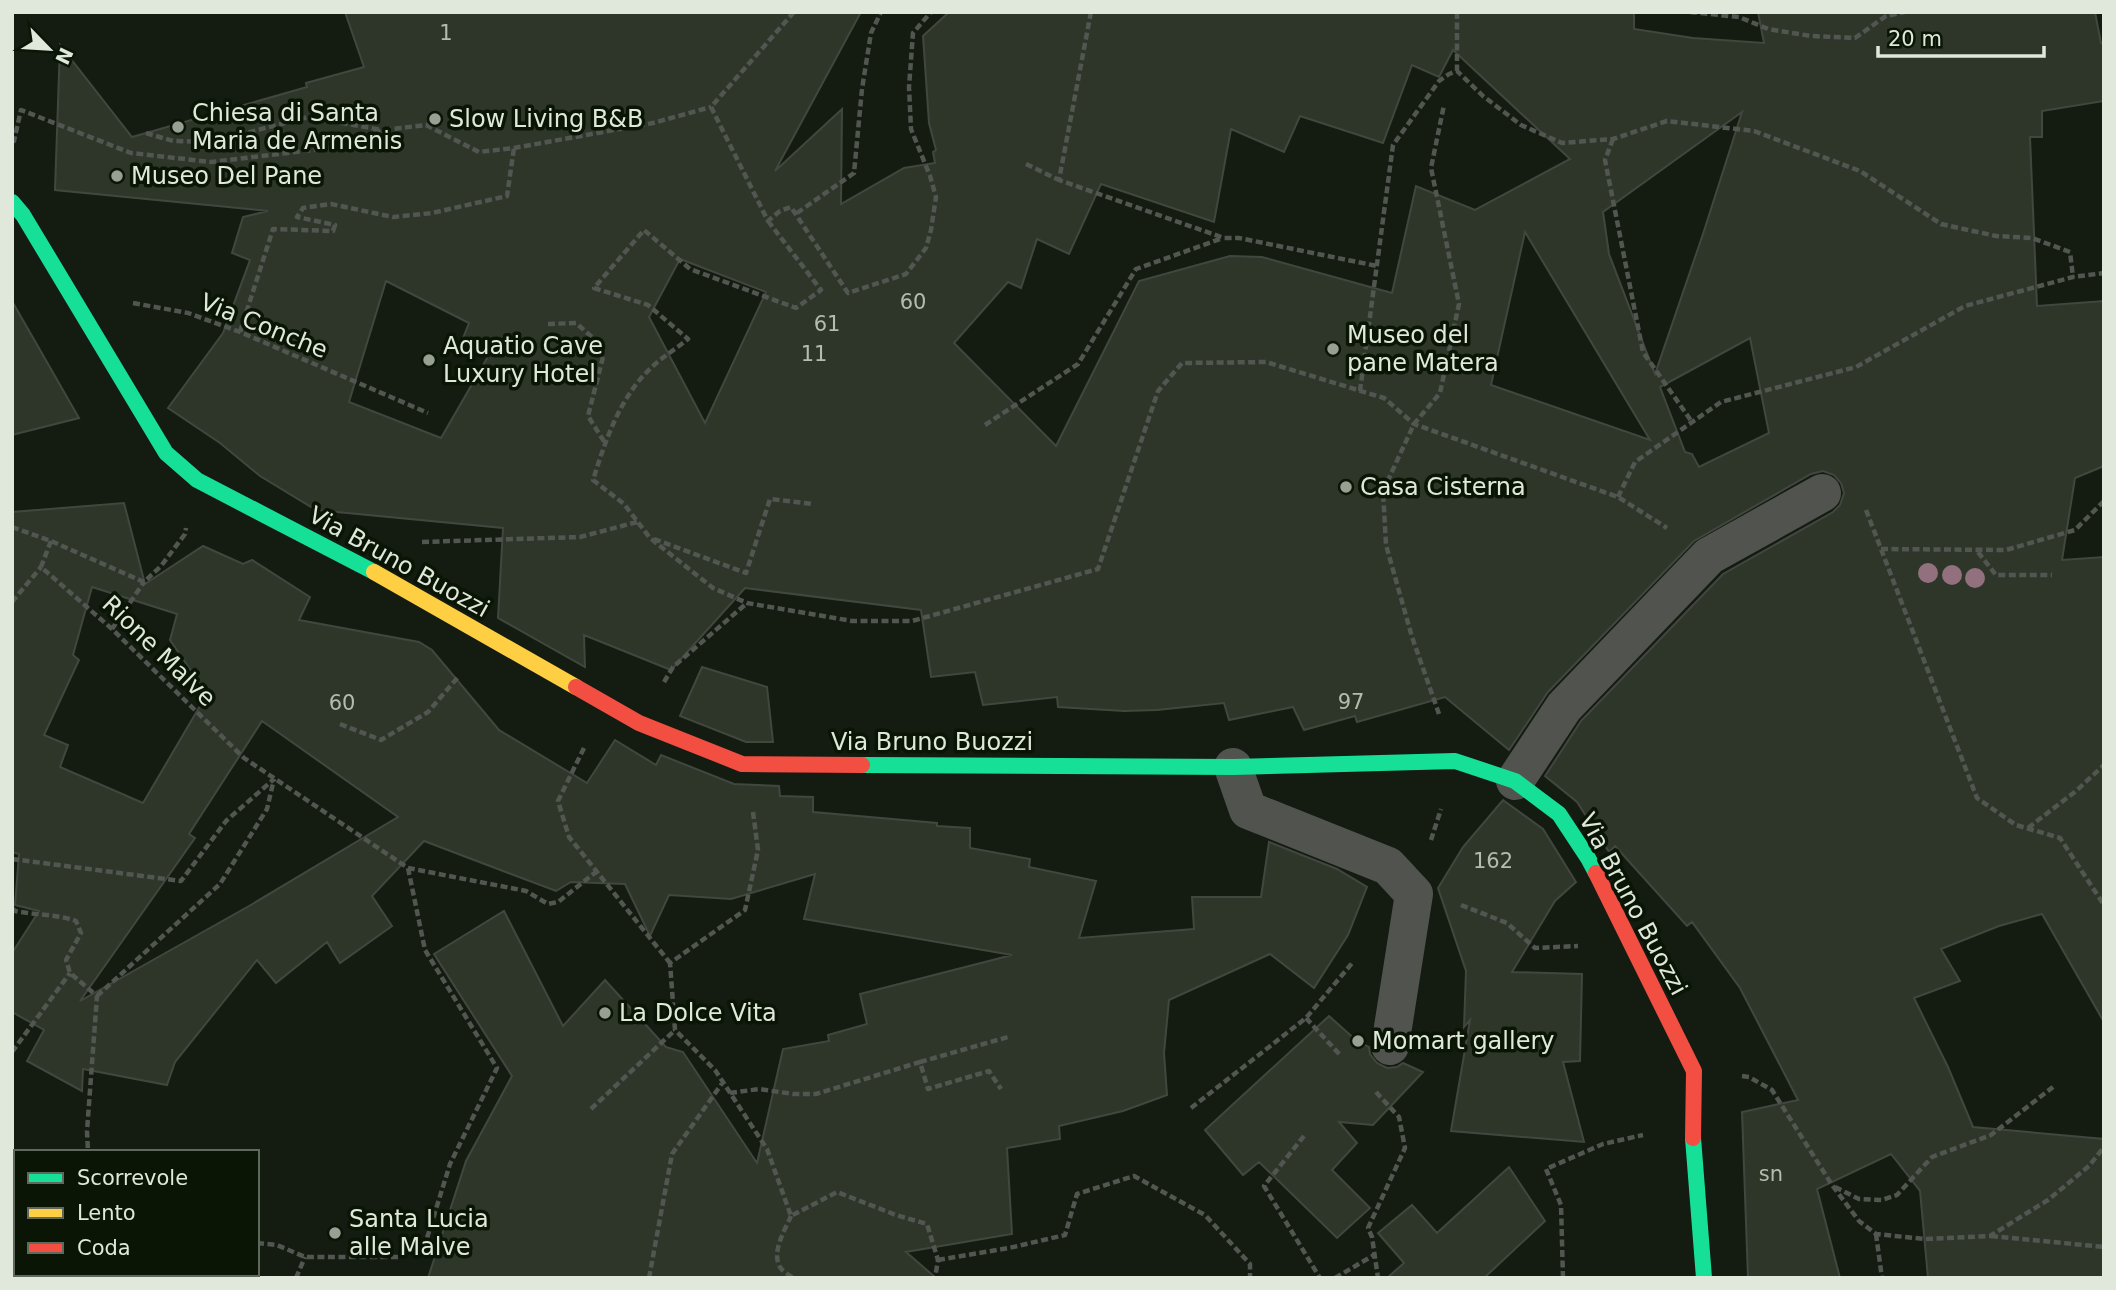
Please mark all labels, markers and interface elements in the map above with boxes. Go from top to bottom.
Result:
north arrow [14,14,84,84]
scale bar [1878,14,2044,58]
house number: 1 [439,21,453,45]
text: 20 m [1888,27,1942,51]
text: N [51,44,78,68]
place label: Chiesa di Santa Maria de Armenis [192,99,402,155]
place label: Slow Living B&B [449,105,643,133]
marker: Slow Living B&B [427,111,443,127]
marker: Chiesa di Santa Maria de Armenis [170,119,186,135]
place label: Museo Del Pane [131,162,322,190]
marker: Museo Del Pane [109,168,125,184]
street label: Via Conche [196,288,332,364]
house number: 60 [900,290,926,314]
house number: 61 [814,312,840,336]
place label: Museo del pane Matera [1347,321,1499,377]
place label: Aquatio Cave Luxury Hotel [443,332,603,388]
marker: Museo del pane Matera [1325,341,1341,357]
house number: 11 [801,342,827,366]
marker: Aquatio Cave Luxury Hotel [421,352,437,368]
place label: Casa Cisterna [1360,473,1526,501]
marker: Casa Cisterna [1338,479,1354,495]
street label: Via Bruno Buozzi [304,501,494,623]
street label: Rione Malve [97,590,221,712]
house number: 97 [1338,690,1364,714]
house number: 60 [329,691,355,715]
street label: Via Bruno Buozzi [831,728,1033,756]
street label: Via Bruno Buozzi [1573,808,1693,1000]
house number: 162 [1473,849,1513,873]
place label: La Dolce Vita [619,999,777,1027]
marker: La Dolce Vita [597,1005,613,1021]
place label: Momart gallery [1372,1027,1555,1055]
marker: Momart gallery [1350,1033,1366,1049]
legend [14,1150,259,1276]
house number: sn [1759,1162,1783,1186]
text: Scorrevole [77,1166,188,1190]
text: Lento [77,1201,136,1225]
place label: Santa Lucia alle Malve [349,1205,489,1261]
marker: Santa Lucia alle Malve [327,1225,343,1241]
text: Coda [77,1236,131,1260]

